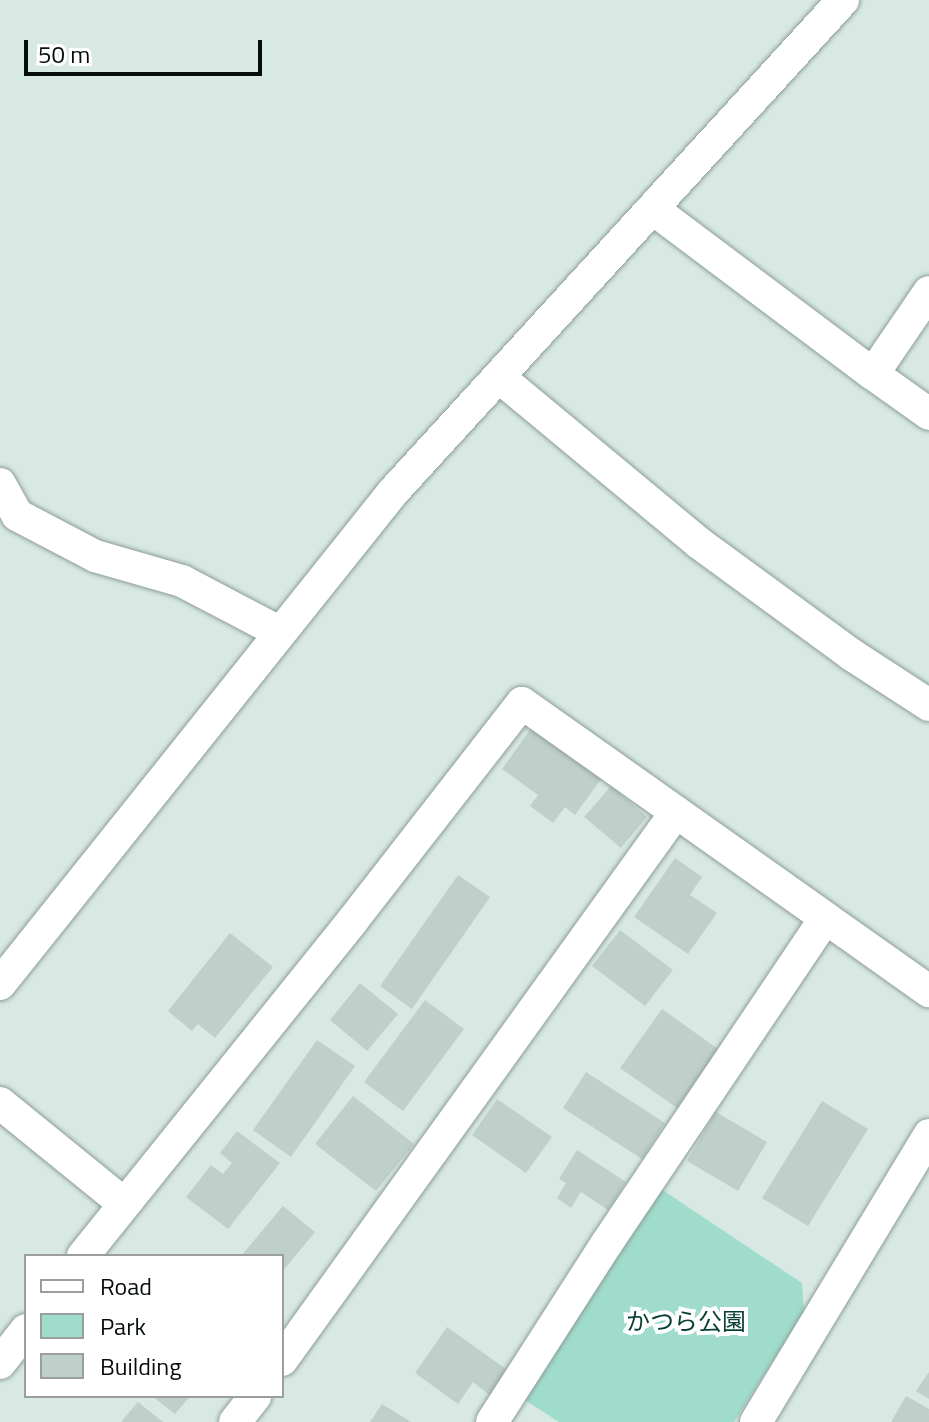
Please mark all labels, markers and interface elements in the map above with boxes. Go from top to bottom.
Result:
scale bar [28,24,266,74]
text: 50 m [38,36,90,72]
legend [24,1254,284,1398]
text: Road [100,1268,152,1304]
text: Park [100,1308,146,1344]
park label: かつら公園 [626,1308,746,1336]
text: Building [100,1348,182,1384]

